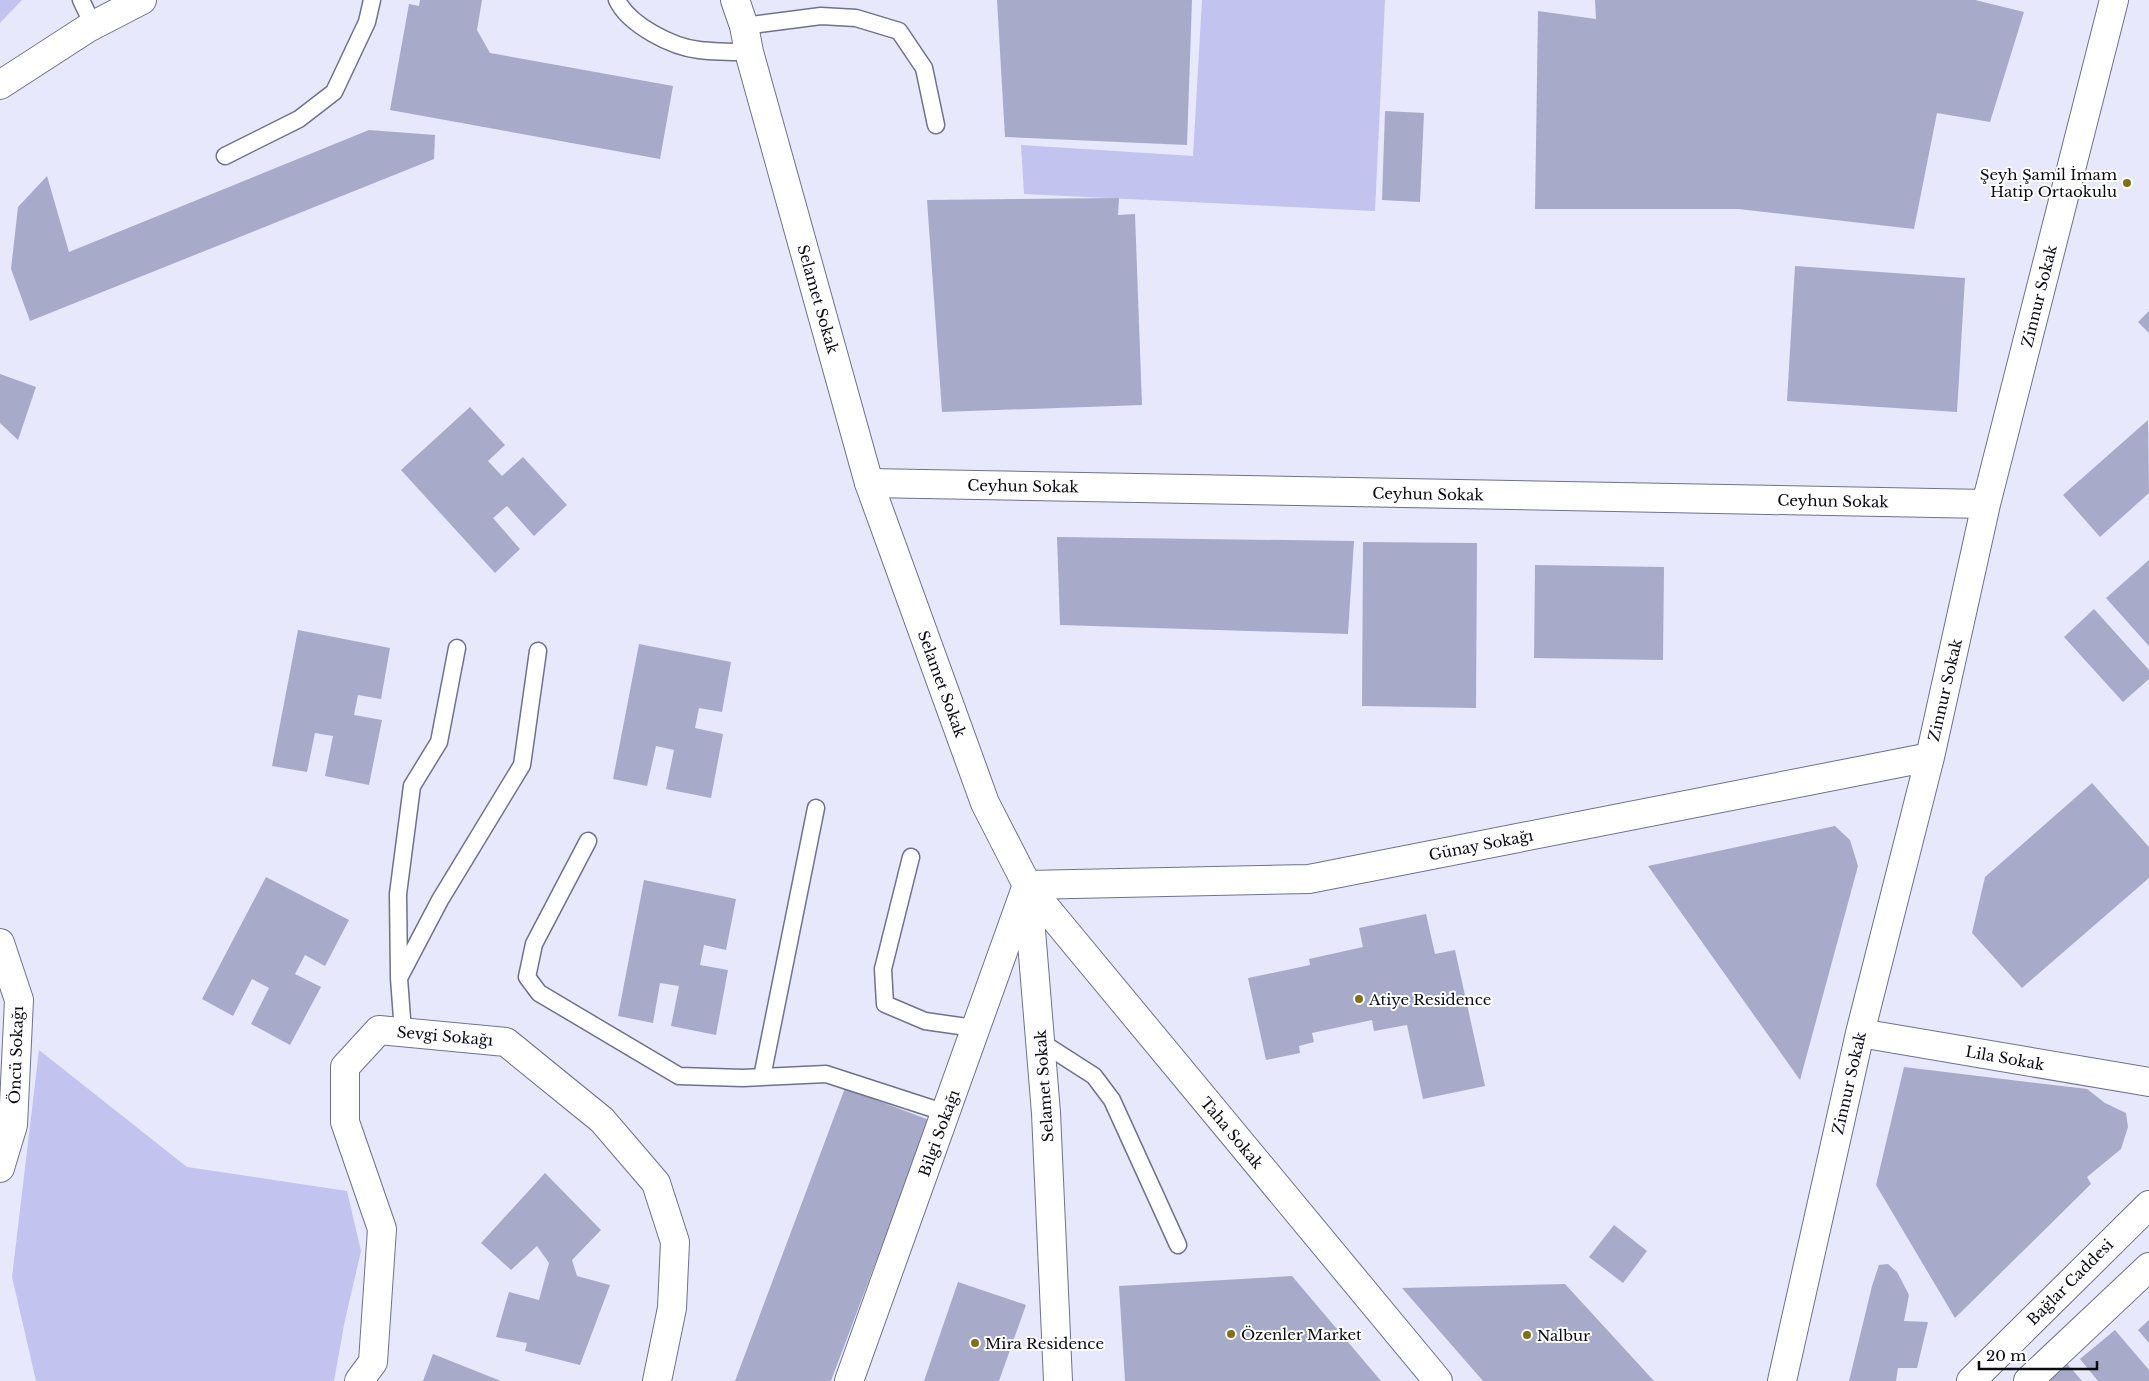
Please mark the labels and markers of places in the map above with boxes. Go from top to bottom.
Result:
place label: Şeyh Şamil İmam Hatip Ortaokulu [1980,165,2117,201]
marker: Şeyh Şamil İmam Hatip Ortaokulu [2121,177,2133,189]
place label: Atiye Residence [1368,990,1491,1009]
marker: Atiye Residence [1353,993,1365,1005]
place label: Özenler Market [1241,1325,1362,1344]
place label: Nalbur [1537,1326,1591,1345]
marker: Özenler Market [1225,1328,1237,1340]
marker: Nalbur [1521,1329,1533,1341]
place label: Mira Residence [985,1334,1104,1353]
marker: Mira Residence [969,1337,981,1349]

